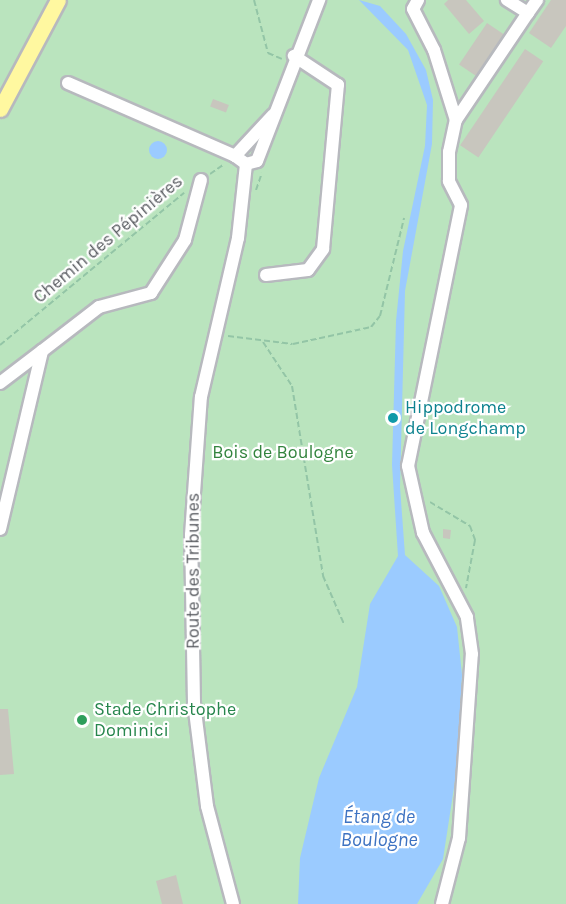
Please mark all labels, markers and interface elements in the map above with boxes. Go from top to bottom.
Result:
street label: Chemin des Pépinières [29,170,187,308]
place label: Hippodrome de Longchamp [405,397,526,440]
marker: Hippodrome de Longchamp [386,411,400,425]
park label: Bois de Boulogne [212,441,354,463]
street label: Route des Tribunes [182,493,204,649]
place label: Stade Christophe Dominici [94,699,236,742]
marker: Stade Christophe Dominici [75,713,89,727]
water label: Étang de Boulogne [340,804,418,851]

